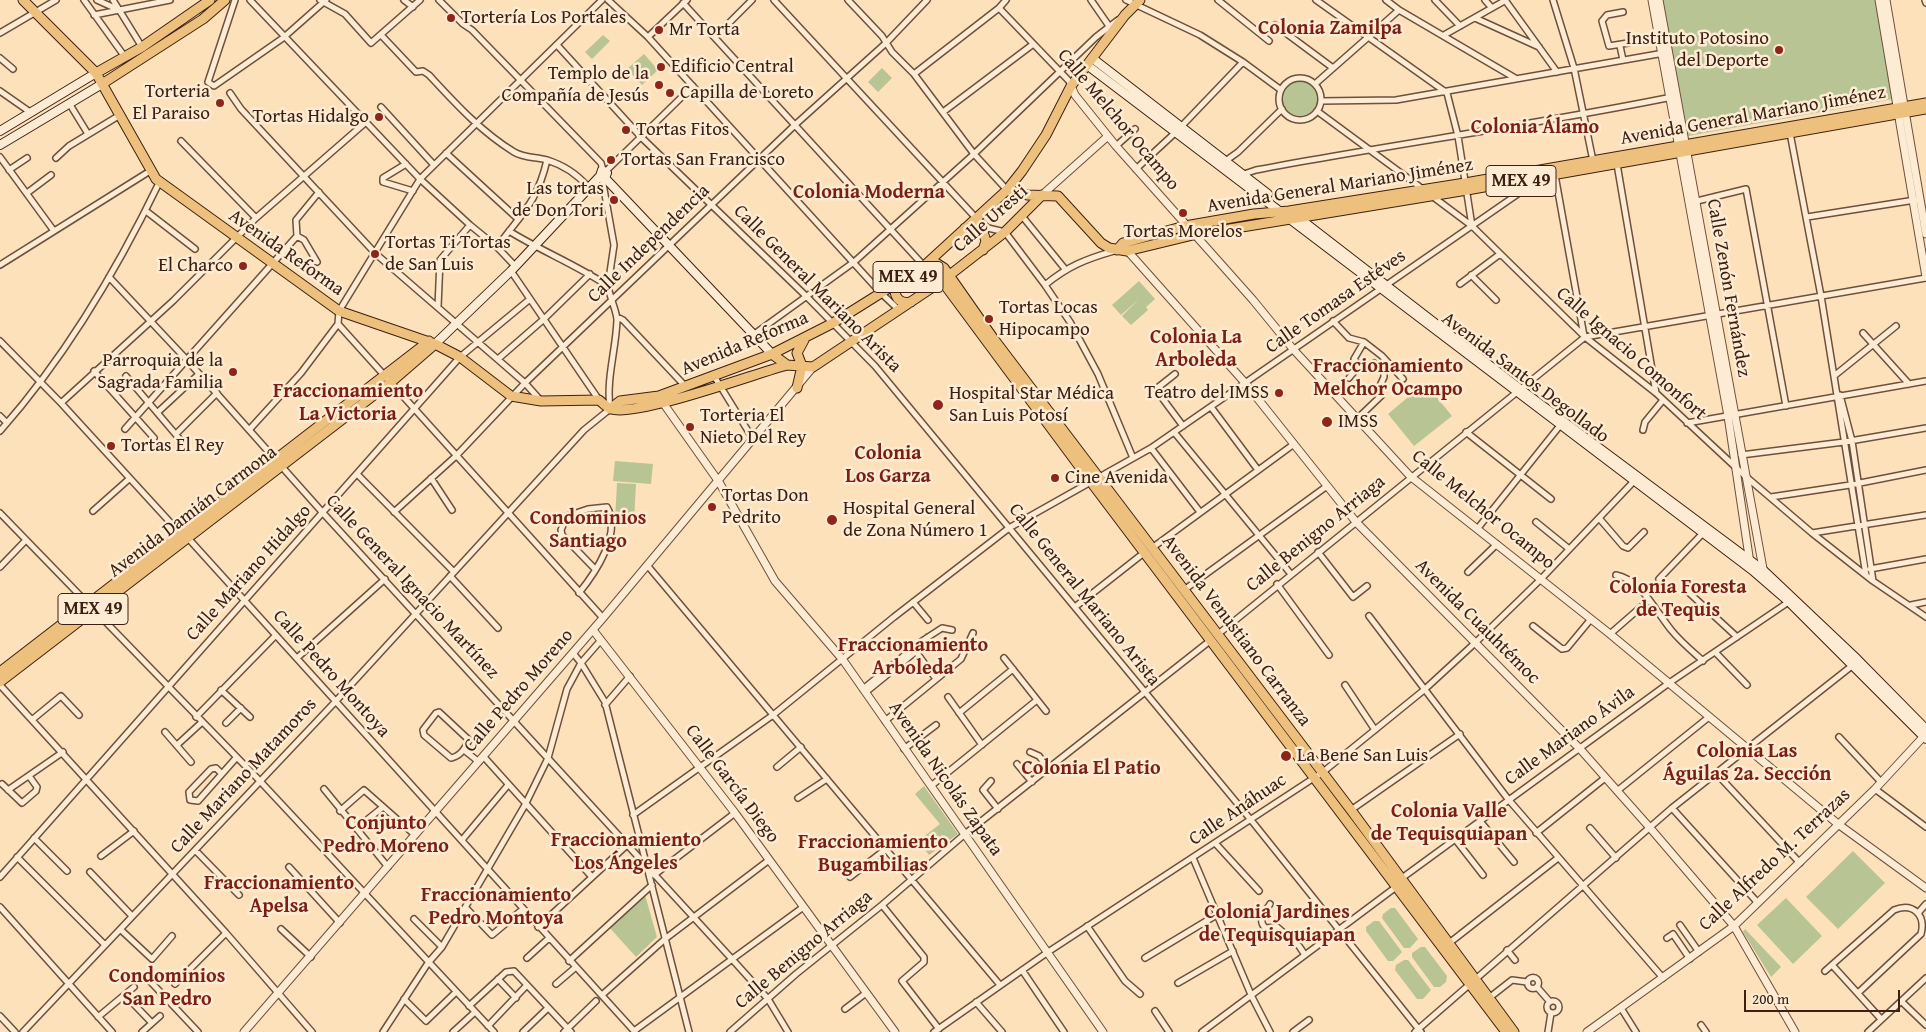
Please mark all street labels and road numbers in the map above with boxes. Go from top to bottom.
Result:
street label: Calle Melchor Ocampo [1052,45,1184,195]
street label: Avenida General Mariano Jiménez [1619,81,1887,151]
street label: Avenida General Mariano Jiménez [1206,154,1474,218]
road number: MEX 49 [1486,166,1556,197]
street label: Calle Independencia [583,180,715,308]
street label: Calle Uresti [949,180,1033,258]
street label: Calle Zenón Fernández [1701,197,1755,379]
street label: Calle General Mariano Arista [728,200,906,378]
street label: Avenida Reforma [224,205,348,301]
street label: Calle Tomasa Estéves [1261,245,1411,359]
road number: MEX 49 [873,262,943,292]
street label: Calle Ignacio Comonfort [1551,282,1711,426]
street label: Avenida Reforma [678,307,812,381]
street label: Avenida Santos Degollado [1437,308,1613,448]
street label: Avenida Damián Carmona [104,441,282,583]
street label: Calle Melchor Ocampo [1407,445,1559,575]
street label: Calle Benigno Arriaga [1242,471,1390,597]
street label: Calle General Ignacio Martínez [321,490,503,684]
street label: Calle General Mariano Arista [1003,499,1165,691]
street label: Calle Mariano Hidalgo [182,500,316,646]
street label: Avenida Venustiano Carranza [1157,531,1315,731]
street label: Avenida Cuauhtémoc [1410,555,1544,689]
road number: MEX 49 [58,594,128,624]
street label: Calle Pedro Montoya [268,605,394,743]
street label: Calle Pedro Moreno [459,625,579,757]
street label: Calle Mariano Ávila [1501,681,1639,791]
street label: Calle Mariano Matamoros [166,693,322,859]
street label: Avenida Nicolás Zapata [883,697,1007,861]
street label: Calle García Diego [680,720,784,848]
street label: Calle Anáhuac [1185,769,1291,851]
street label: Calle Alfredo M. Terrazas [1694,784,1856,936]
street label: Calle Benigno Arriaga [731,886,877,1014]

